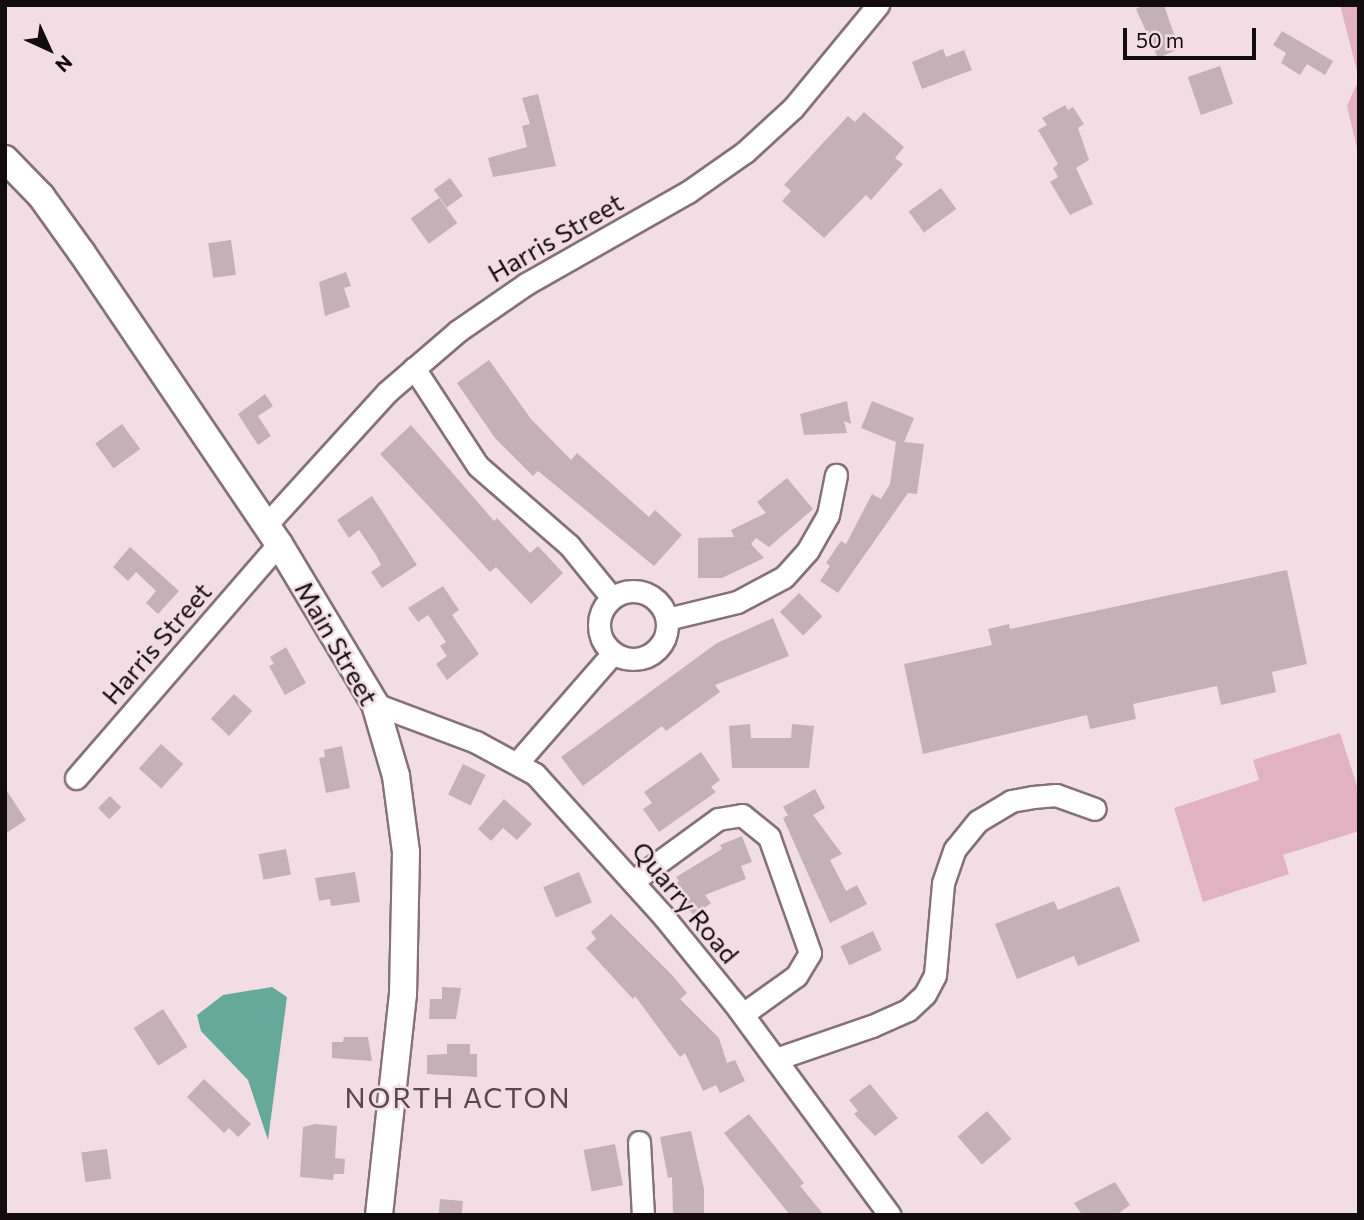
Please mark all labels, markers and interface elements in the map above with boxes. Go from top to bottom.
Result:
north arrow [14,14,84,84]
scale bar [1126,14,1259,58]
text: 50 m [1136,27,1184,52]
text: N [51,51,77,77]
street label: Harris Street [482,186,628,288]
street label: Main Street [289,575,385,711]
street label: Harris Street [95,576,217,710]
street label: Quarry Road [626,835,746,969]
district label: NORTH ACTON [346,1080,570,1114]

